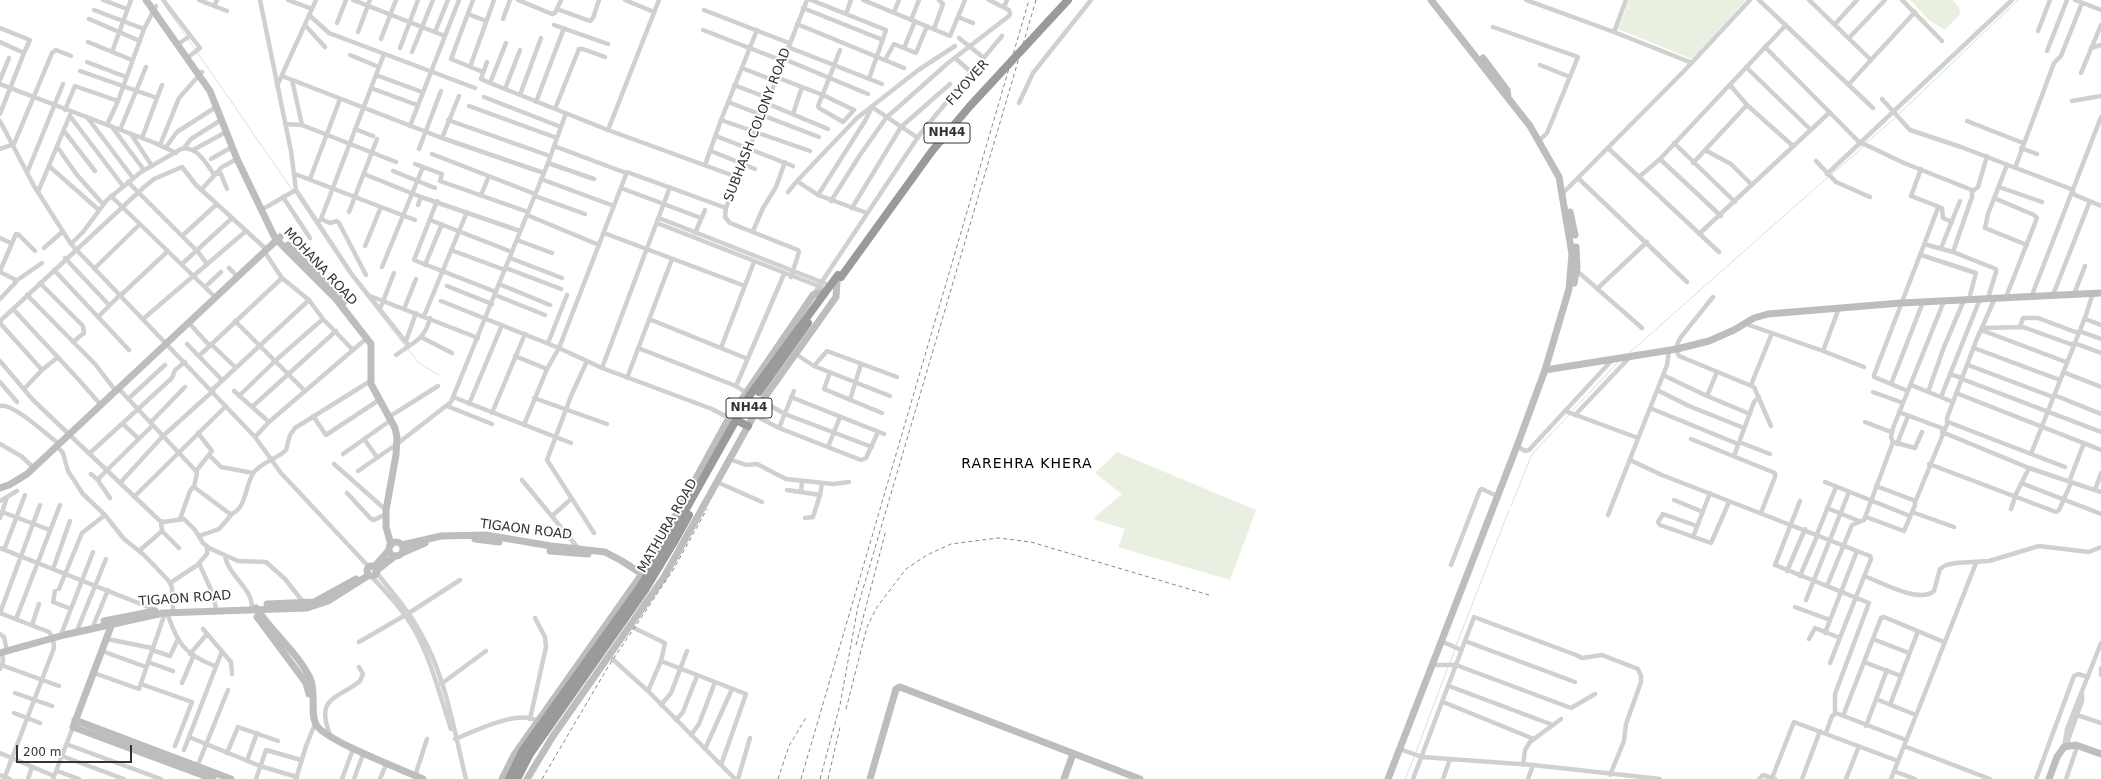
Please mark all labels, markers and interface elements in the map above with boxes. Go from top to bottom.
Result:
street label: SUBHASH COLONY ROAD [721,46,795,204]
street label: FLYOVER [943,57,993,109]
road number: NH44 [924,123,970,143]
street label: MOHANA ROAD [280,225,360,309]
road number: NH44 [726,398,772,418]
district label: RAREHRA KHERA [961,456,1093,472]
street label: MATHURA ROAD [635,476,701,576]
street label: TIGAON ROAD [479,517,573,543]
street label: TIGAON ROAD [138,588,232,610]
scale bar [18,737,134,763]
text: 200 m [23,745,61,759]

